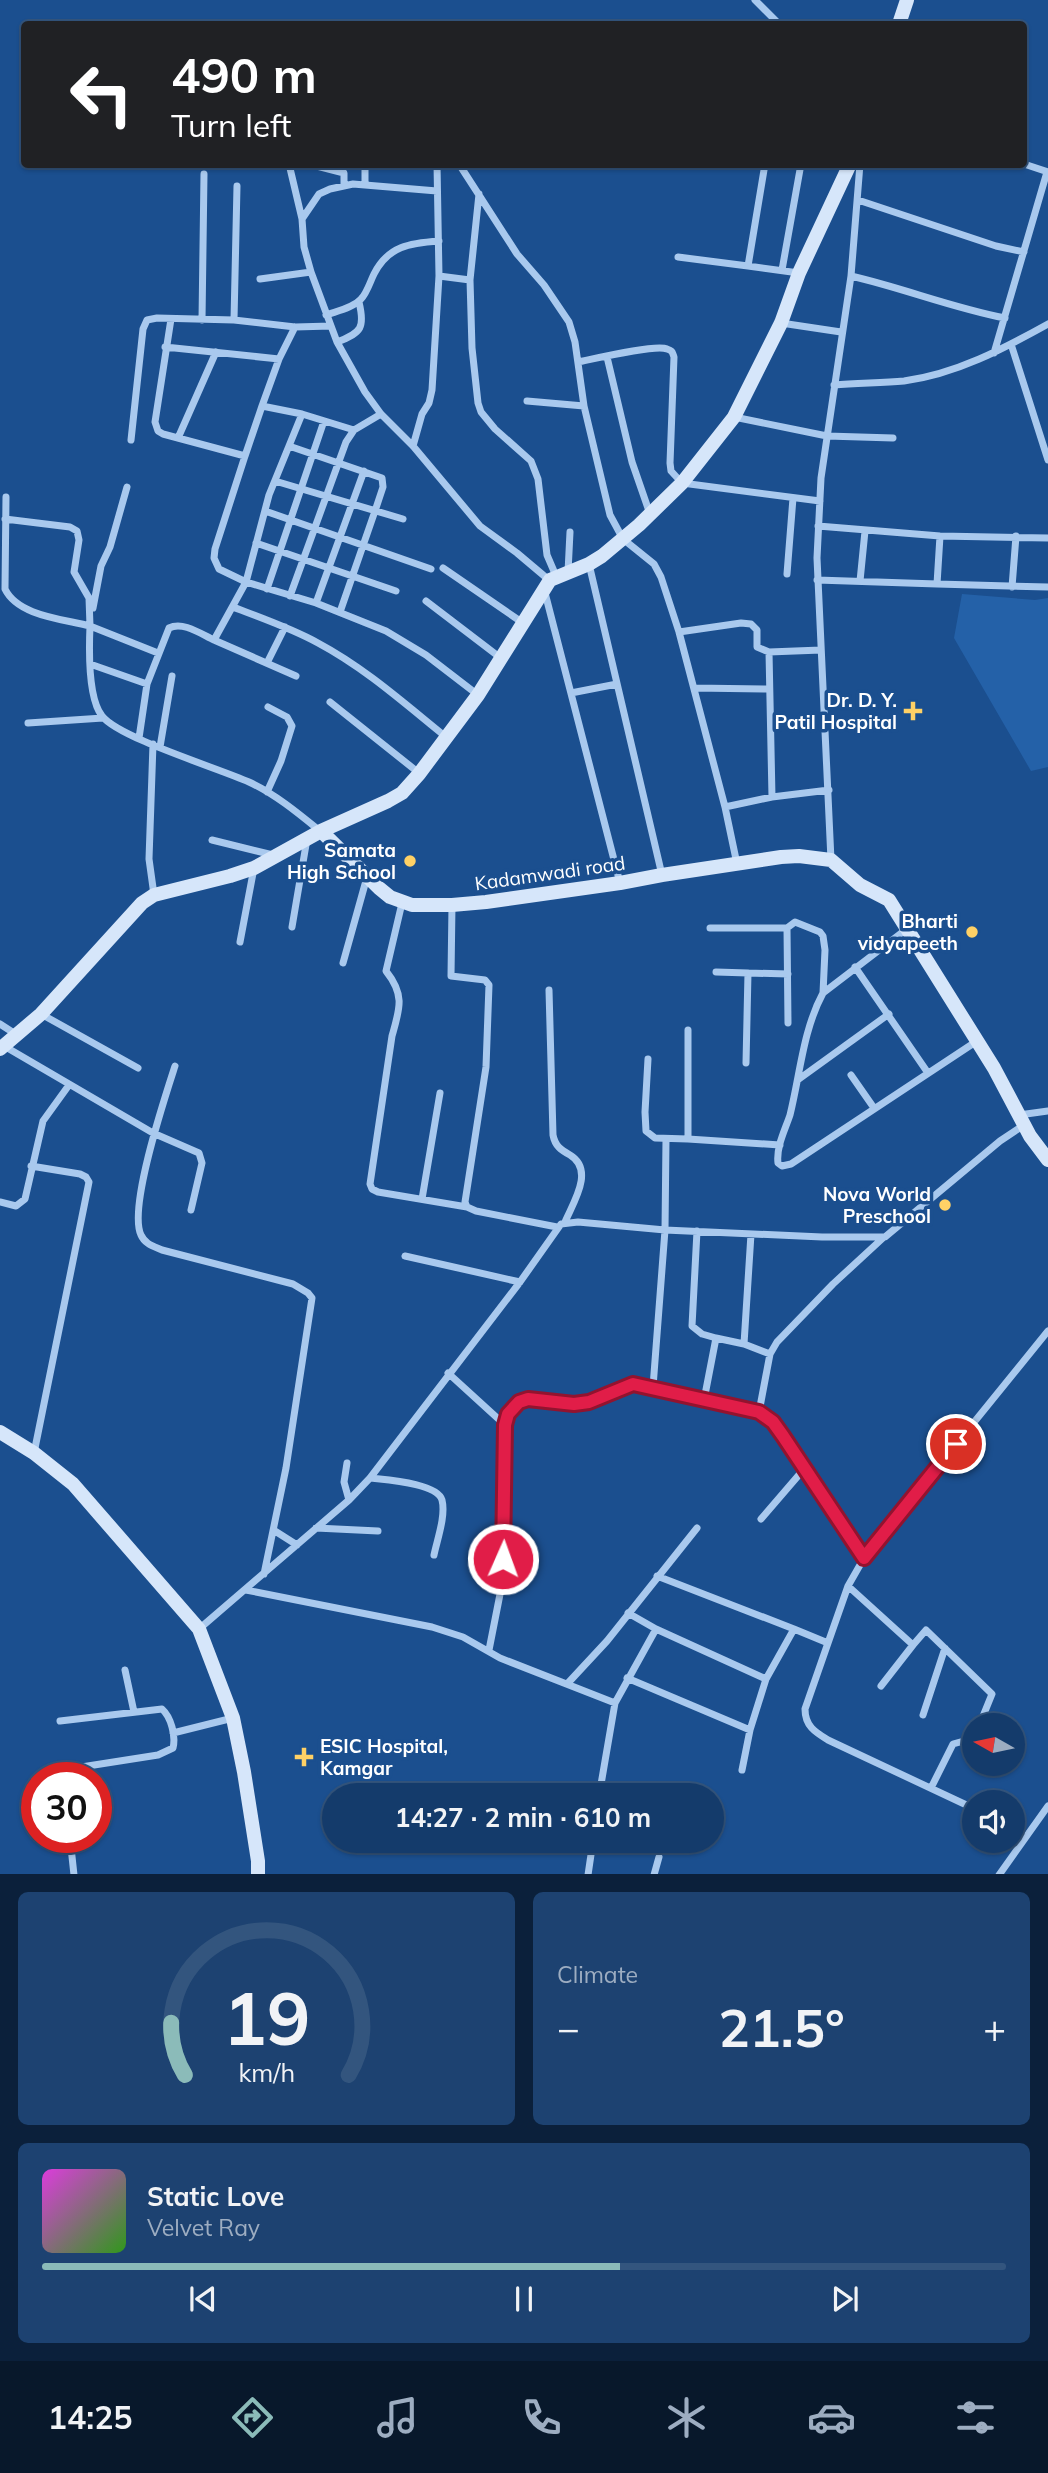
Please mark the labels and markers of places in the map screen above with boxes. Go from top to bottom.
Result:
place label: Dr. D. Y. Patil Hospital [775,688,897,734]
marker: Dr. D. Y. Patil Hospital [903,701,923,721]
place label: Samata High School [287,838,396,884]
marker: Samata High School [402,853,418,869]
place label: Bharti vidyapeeth [857,909,958,955]
marker: Bharti vidyapeeth [964,924,980,940]
place label: Nova World Preschool [823,1182,931,1228]
marker: Nova World Preschool [937,1197,953,1213]
pin [926,1414,986,1474]
place label: ESIC Hospital, Kamgar [320,1734,448,1780]
marker: ESIC Hospital, Kamgar [294,1747,314,1767]

